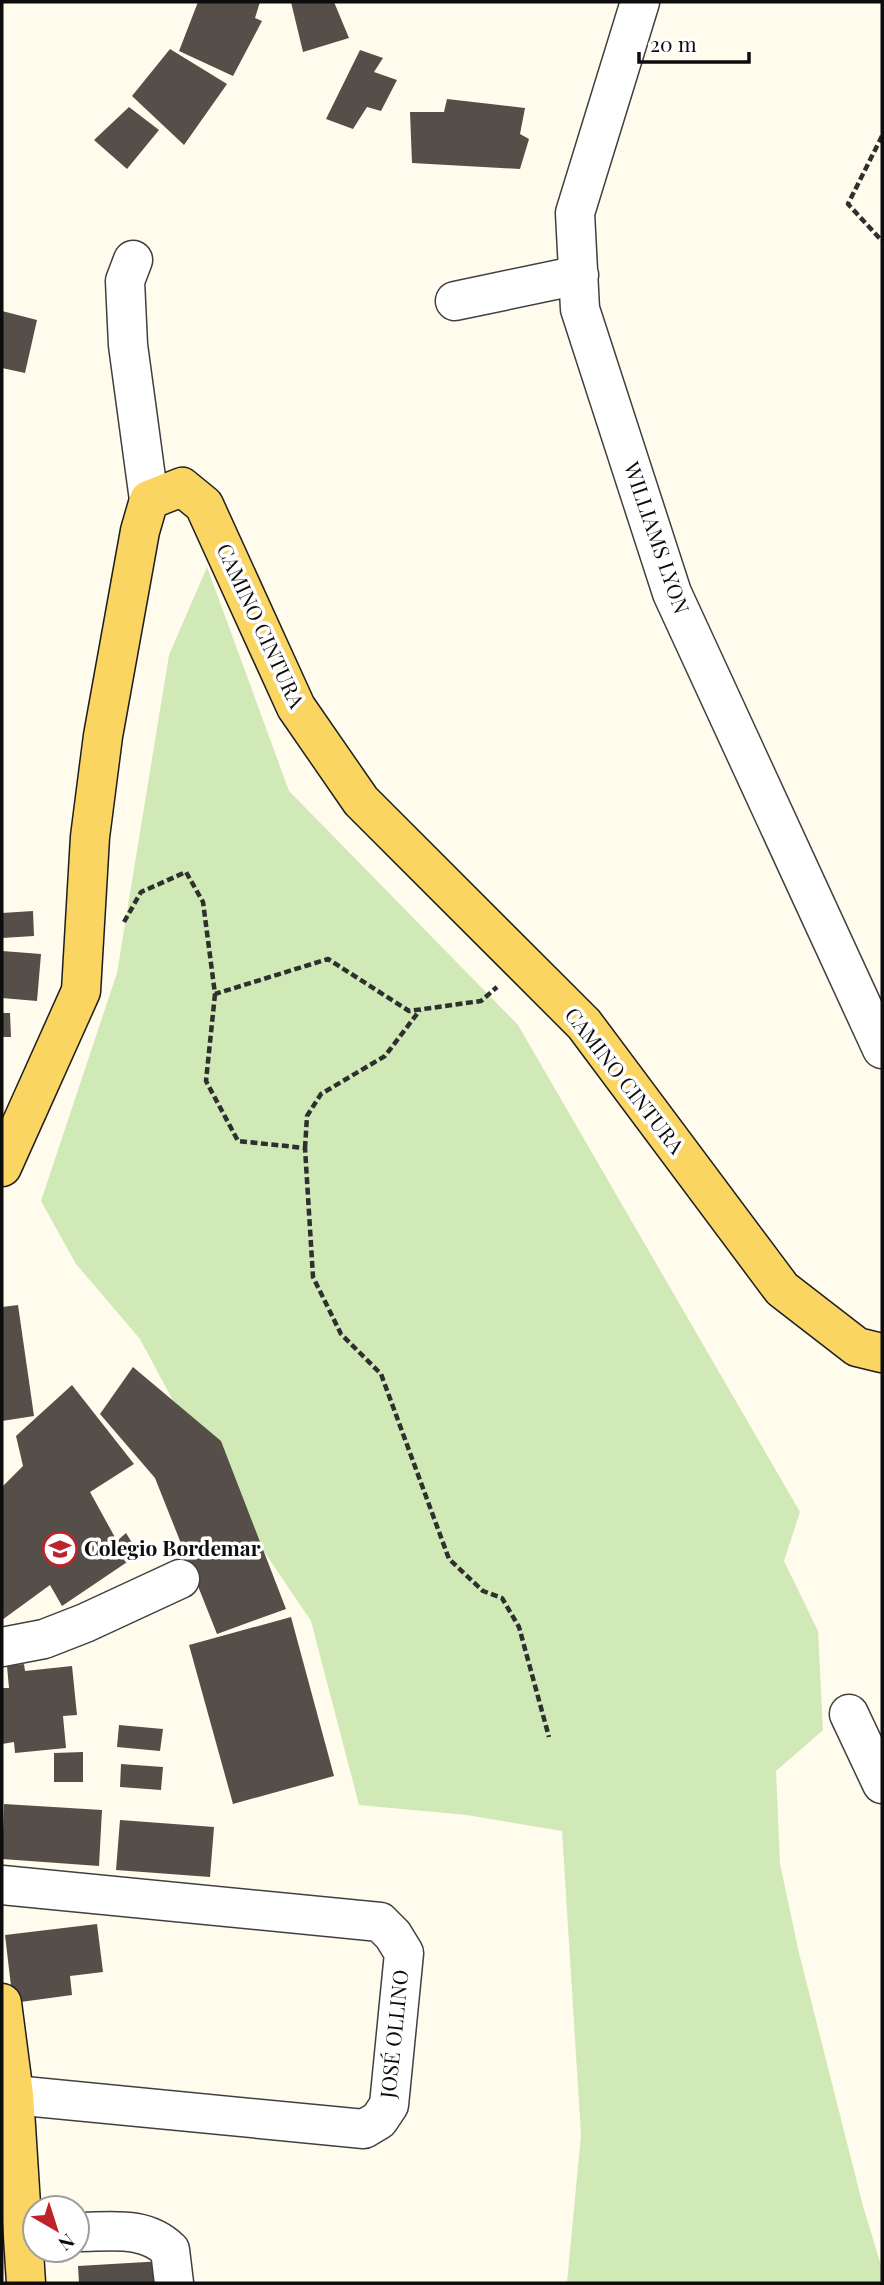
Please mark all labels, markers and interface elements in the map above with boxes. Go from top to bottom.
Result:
scale bar [639,21,749,65]
text: 20 m [650,29,697,57]
street label: WILLIAMS LYON [619,457,697,617]
street label: CAMINO CINTURA [211,538,313,713]
street label: CAMINO CINTURA [560,1001,692,1159]
school or university icon: Colegio Bordemar [41,1530,79,1568]
place label: Colegio Bordemar [84,1533,261,1561]
street label: JOSÉ OLLINO [372,1968,414,2100]
north arrow [21,2194,91,2264]
text: N [54,2229,81,2258]

